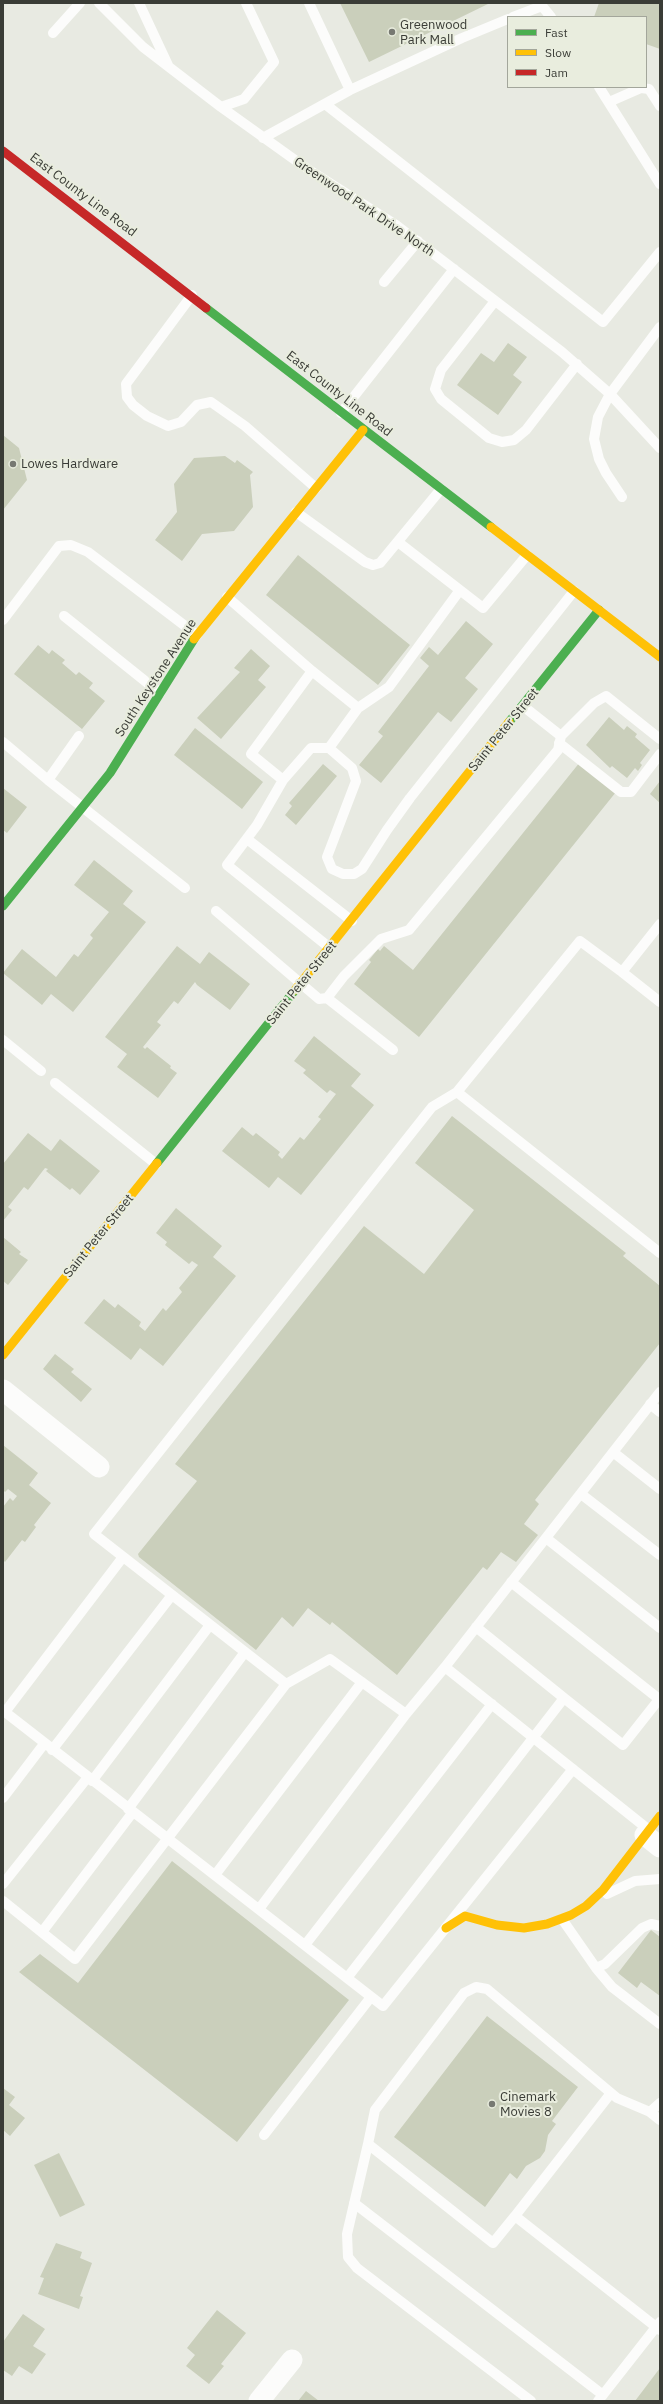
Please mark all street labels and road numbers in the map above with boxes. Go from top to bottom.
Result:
street label: East County Line Road [26,150,140,240]
street label: Greenwood Park Drive North [291,154,437,260]
street label: East County Line Road [283,348,395,440]
street label: South Keystone Avenue [112,616,200,740]
street label: Saint Peter Street [466,685,542,775]
street label: Saint Peter Street [264,938,340,1028]
street label: Saint Peter Street [61,1191,137,1281]

